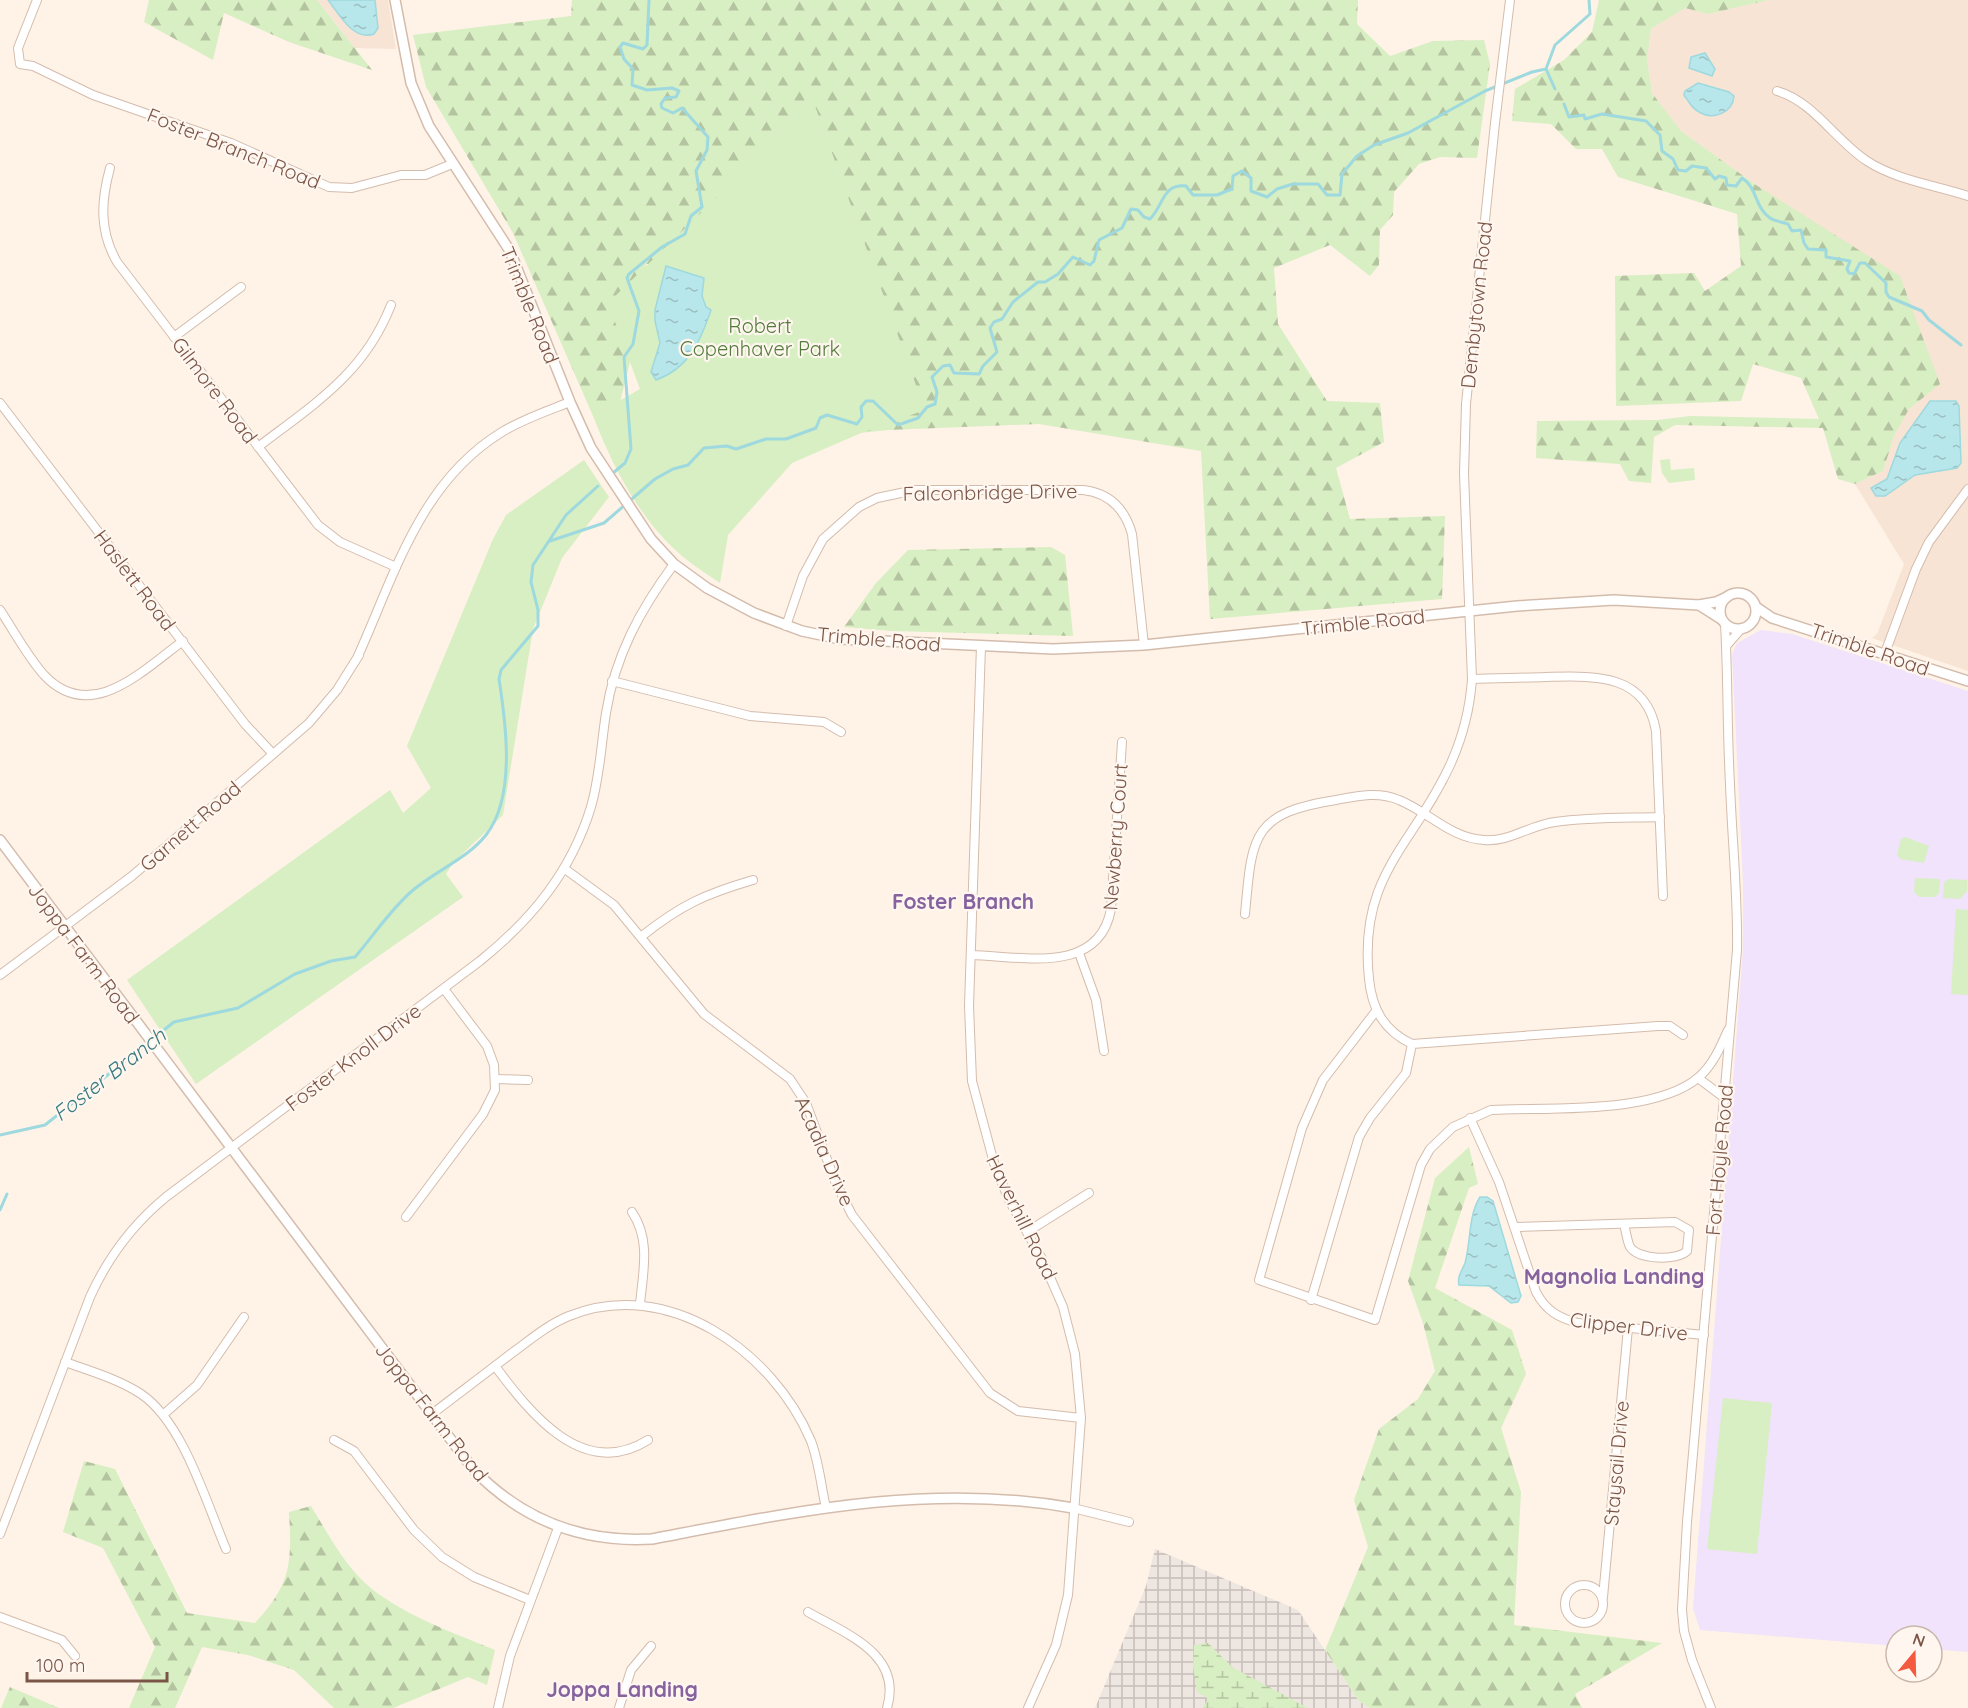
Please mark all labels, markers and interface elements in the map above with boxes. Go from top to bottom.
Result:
street label: Foster Branch Road [144,102,324,194]
street label: Dembytown Road [1455,220,1497,390]
street label: Trimble Road [495,243,565,367]
park label: Robert Copenhaver Park [680,313,840,361]
street label: Gilmore Road [167,332,263,448]
street label: Falconbridge Drive [902,478,1078,506]
street label: Haslett Road [89,524,181,636]
street label: Trimble Road [1300,603,1426,641]
street label: Trimble Road [1807,617,1933,681]
street label: Trimble Road [816,621,942,657]
street label: Newberry Court [1097,762,1133,911]
street label: Garnett Road [134,775,246,877]
street label: Joppa Farm Road [23,878,145,1028]
district label: Foster Branch [892,888,1034,914]
street label: Foster Knoll Drive [280,998,426,1116]
water label: Foster Branch [47,1021,171,1126]
street label: Fort Hoyle Road [1700,1083,1738,1237]
street label: Acadia Drive [790,1092,860,1210]
street label: Haverhill Road [981,1151,1063,1283]
district label: Magnolia Landing [1524,1263,1704,1289]
street label: Clipper Drive [1569,1306,1689,1346]
street label: Joppa Farm Road [370,1338,494,1486]
street label: Staysail Drive [1598,1399,1634,1527]
north arrow [1884,1624,1944,1684]
text: N [1910,1628,1928,1651]
scale bar [27,1645,166,1683]
text: 100 m [36,1654,85,1677]
district label: Joppa Landing [546,1676,698,1702]

